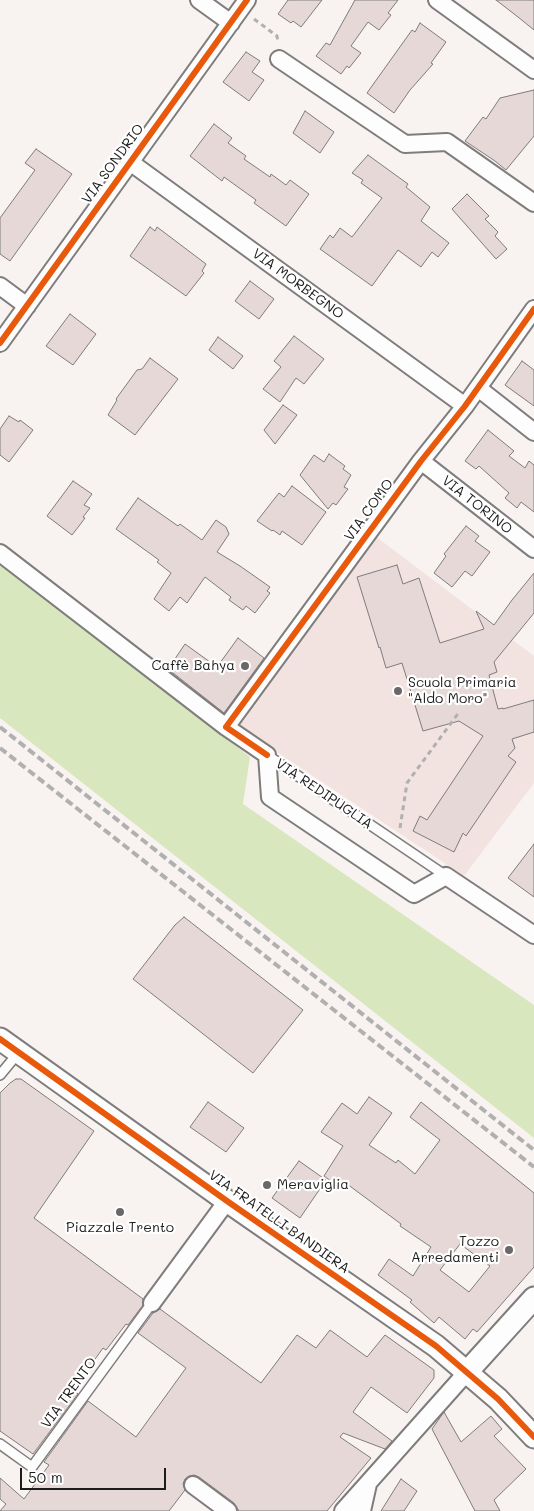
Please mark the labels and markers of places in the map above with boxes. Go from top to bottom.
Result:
place label: Caffè Bahya [151,658,235,674]
marker: Caffè Bahya [239,660,251,672]
place label: Scuola Primaria "Aldo Moro" [408,675,517,708]
marker: Scuola Primaria "Aldo Moro" [392,685,404,697]
place label: Meraviglia [277,1177,349,1193]
marker: Meraviglia [261,1179,273,1191]
marker: Piazzale Trento [114,1206,126,1218]
place label: Piazzale Trento [66,1220,174,1236]
place label: Tozzo Arredamenti [411,1234,499,1266]
marker: Tozzo Arredamenti [503,1244,515,1256]

